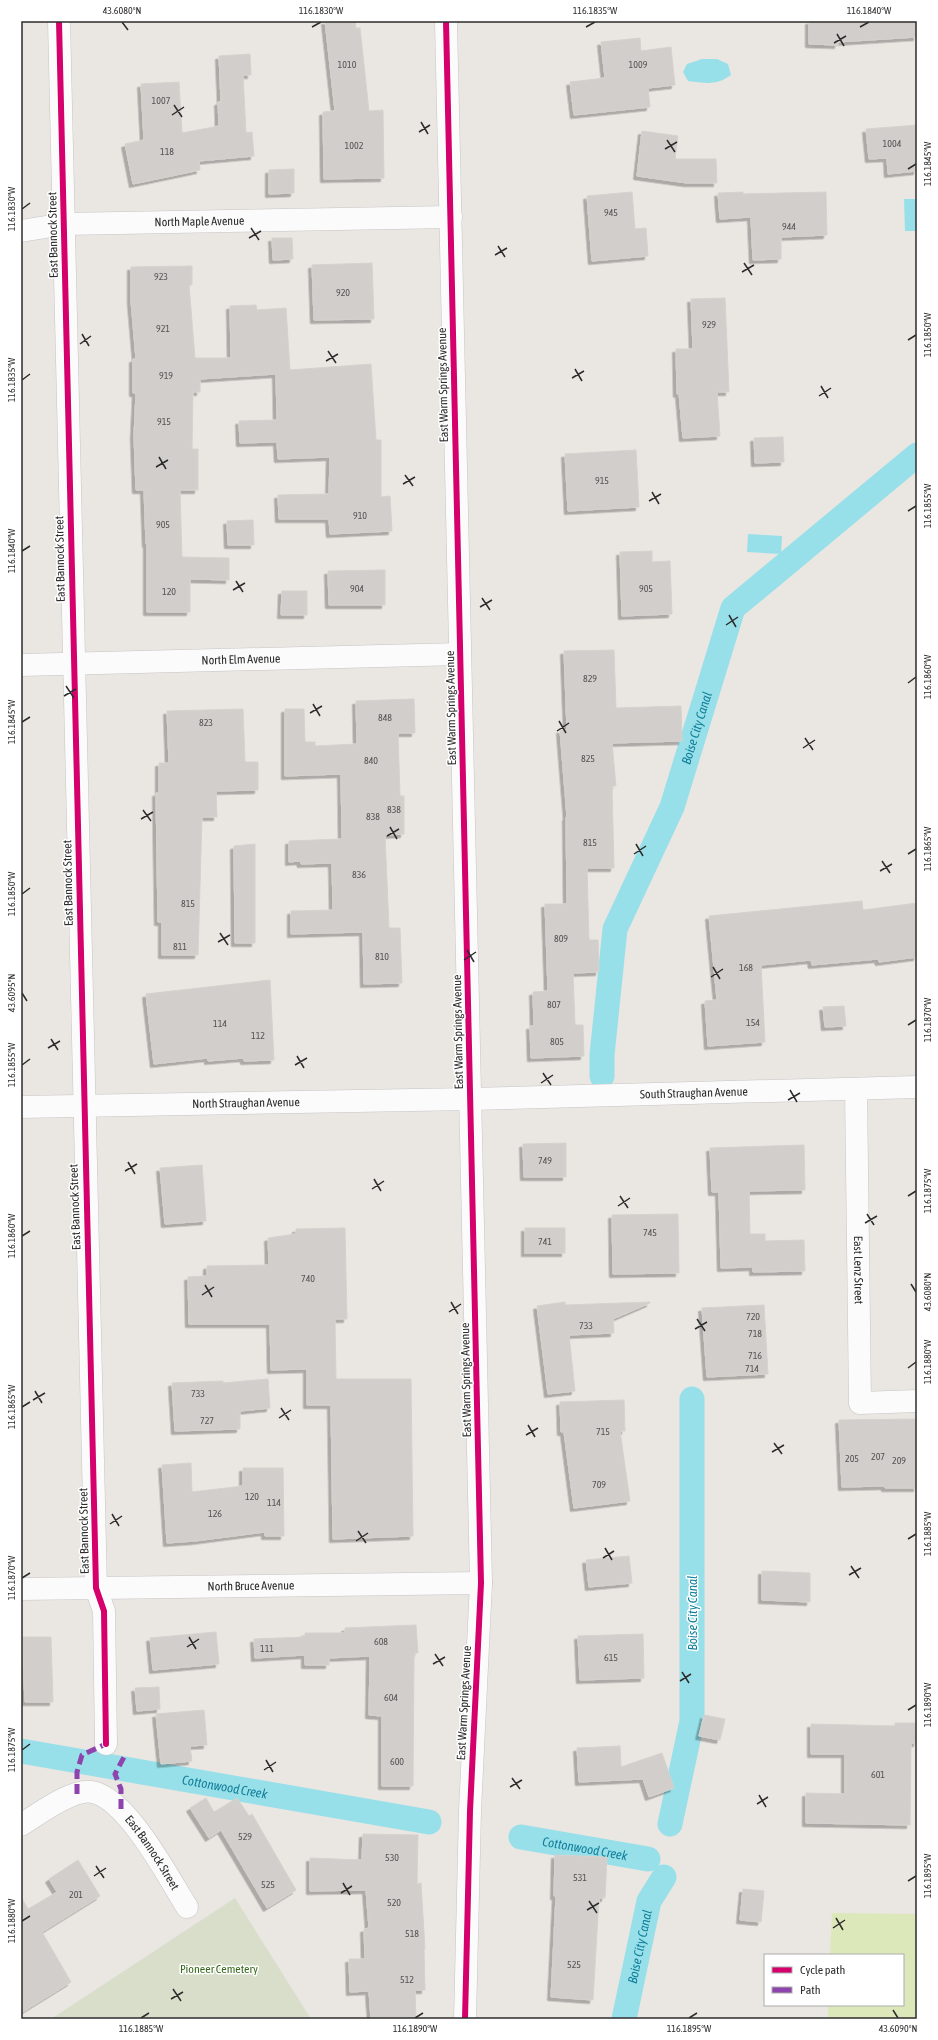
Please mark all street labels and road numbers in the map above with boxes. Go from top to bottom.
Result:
street label: East Bannock Street [45,191,61,278]
street label: North Maple Avenue [154,214,244,229]
street label: East Warm Springs Avenue [435,327,451,443]
street label: East Bannock Street [52,515,68,602]
street label: East Warm Springs Avenue [443,650,459,766]
street label: North Elm Avenue [201,652,281,667]
street label: East Bannock Street [60,839,76,926]
street label: East Warm Springs Avenue [450,974,466,1090]
street label: South Straughan Avenue [640,1085,748,1101]
street label: North Straughan Avenue [192,1095,300,1111]
street label: East Bannock Street [66,1163,84,1250]
street label: East Lenz Street [851,1236,866,1305]
street label: East Warm Springs Avenue [458,1322,474,1438]
street label: East Bannock Street [76,1487,92,1574]
street label: North Bruce Avenue [207,1578,295,1594]
street label: East Warm Springs Avenue [454,1645,474,1761]
street label: East Bannock Street [122,1813,182,1893]

